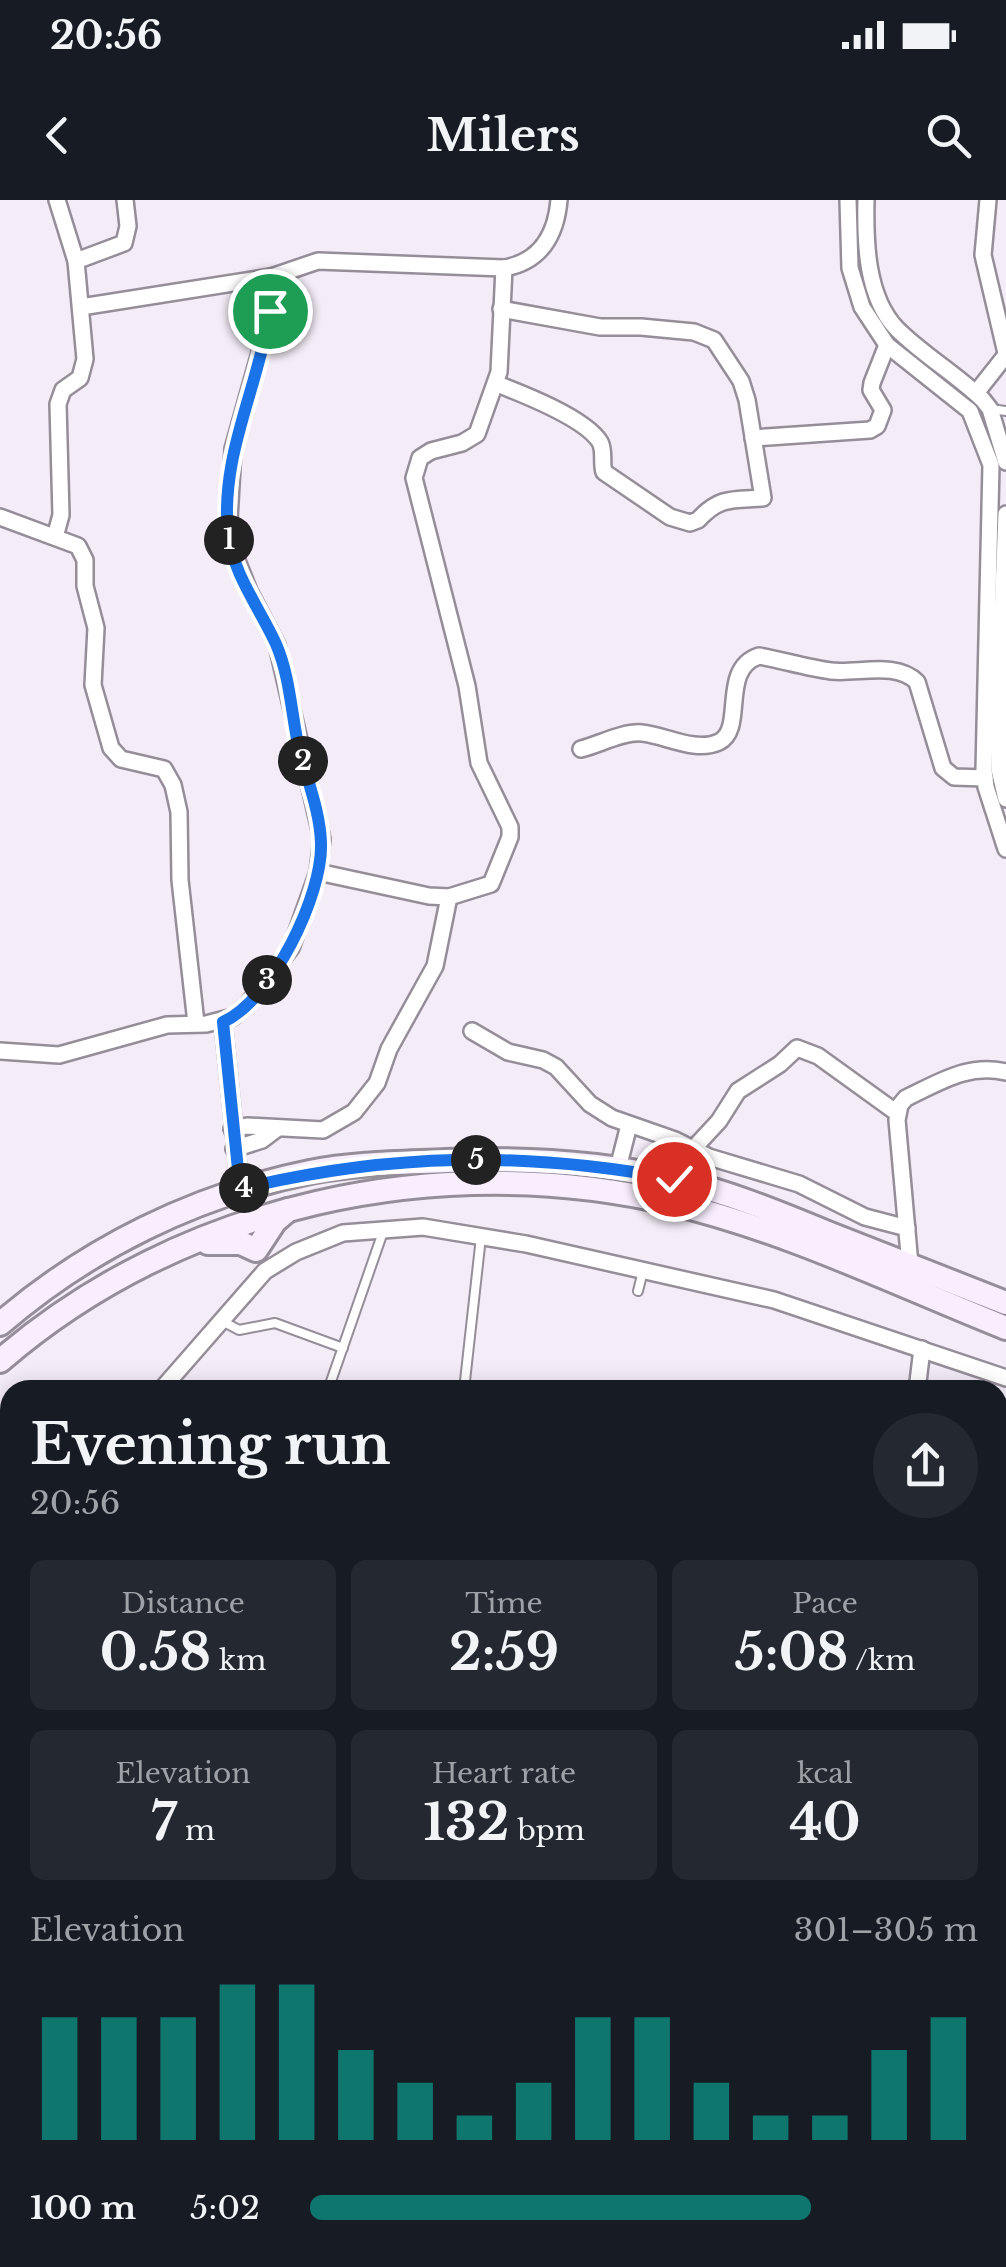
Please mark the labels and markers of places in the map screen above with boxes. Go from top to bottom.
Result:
pin [228,269,313,354]
pin: 1 [204,515,254,565]
pin: 2 [278,736,328,786]
pin: 3 [242,955,292,1005]
pin: 5 [451,1135,501,1185]
pin [632,1137,717,1222]
pin: 4 [219,1163,269,1213]

